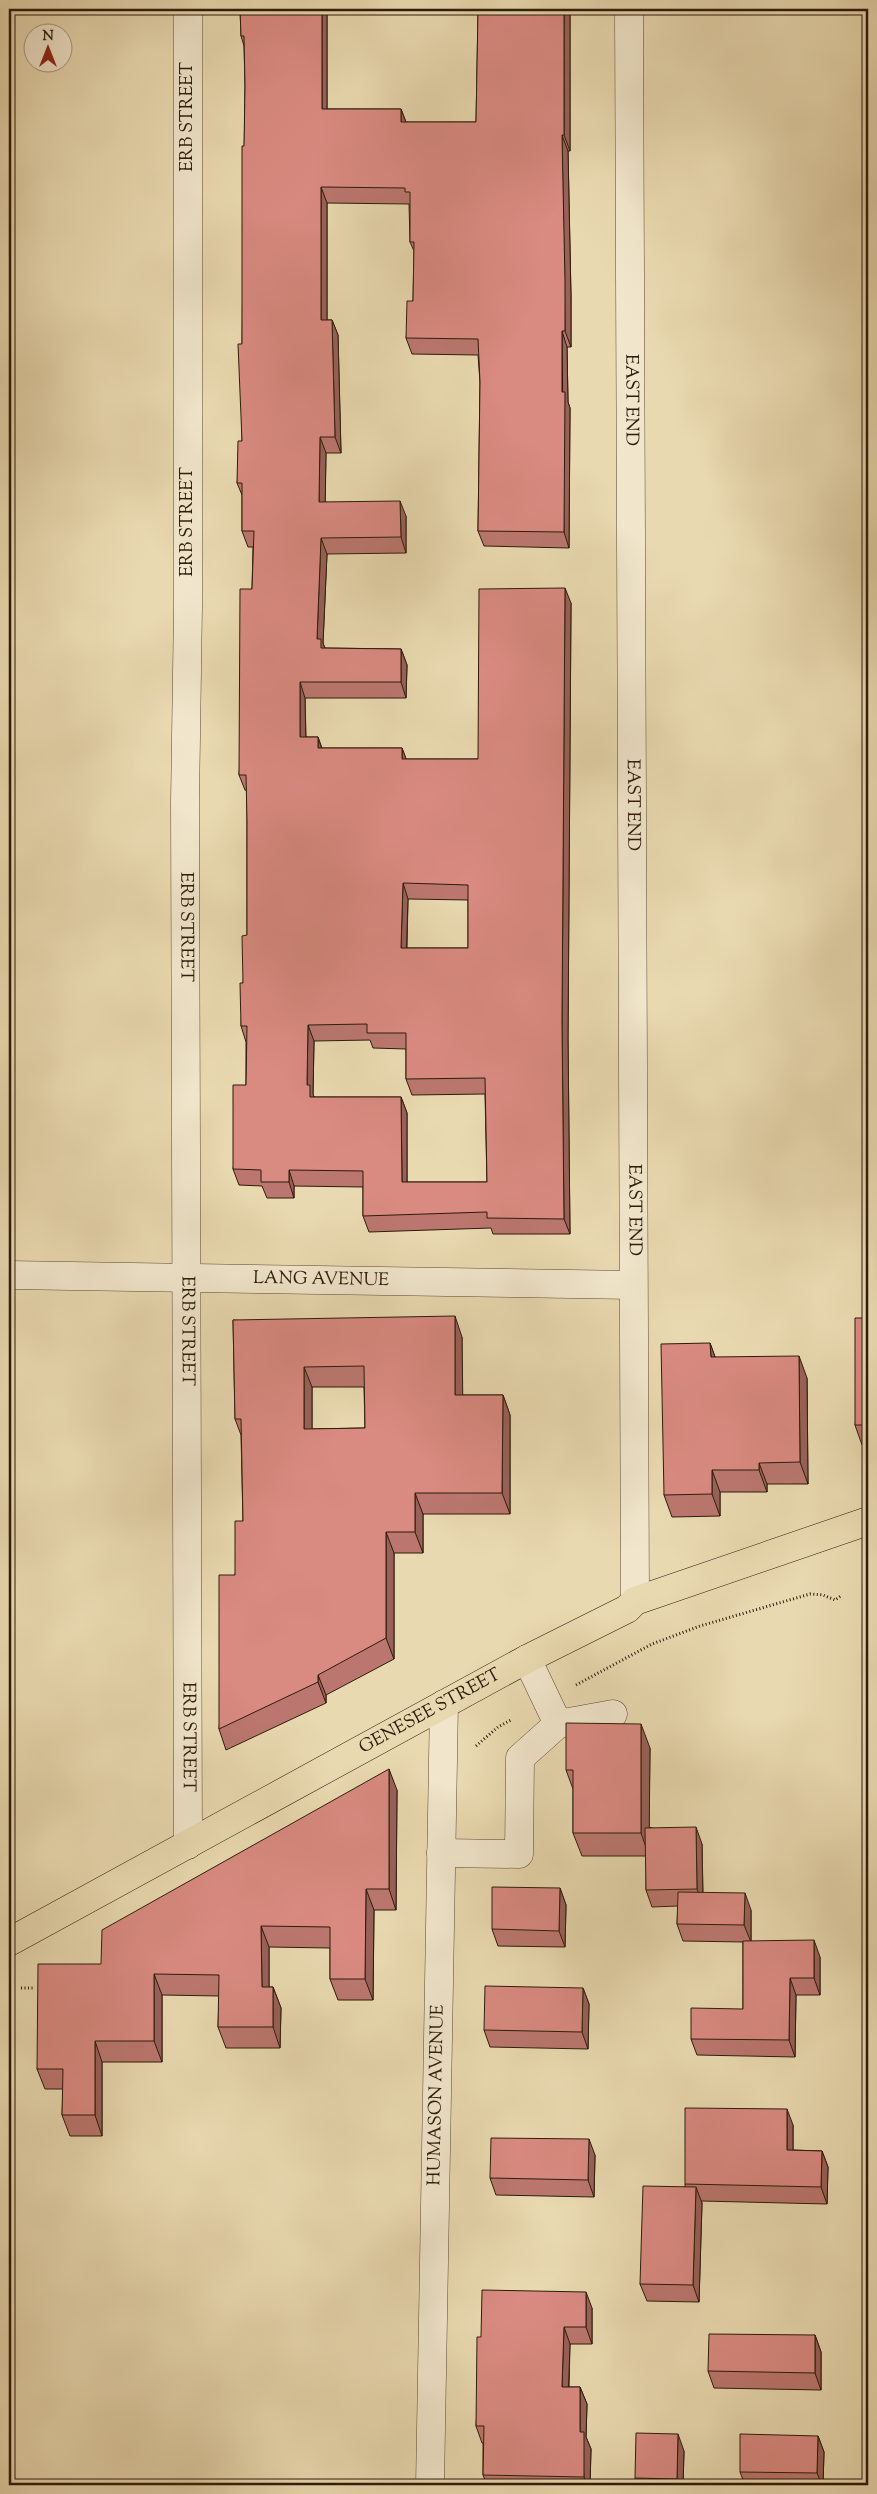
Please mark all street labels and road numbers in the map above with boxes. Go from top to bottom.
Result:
street label: ERB STREET [175,62,201,172]
street label: EAST END [617,354,644,446]
street label: ERB STREET [175,467,201,577]
street label: EAST END [619,759,645,851]
street label: ERB STREET [172,872,199,982]
street label: EAST END [620,1164,647,1256]
street label: LANG AVENUE [253,1266,389,1294]
street label: ERB STREET [173,1276,200,1386]
street label: GENESEE STREET [355,1662,506,1761]
street label: ERB STREET [175,1682,201,1792]
street label: HUMASON AVENUE [422,2004,452,2186]

